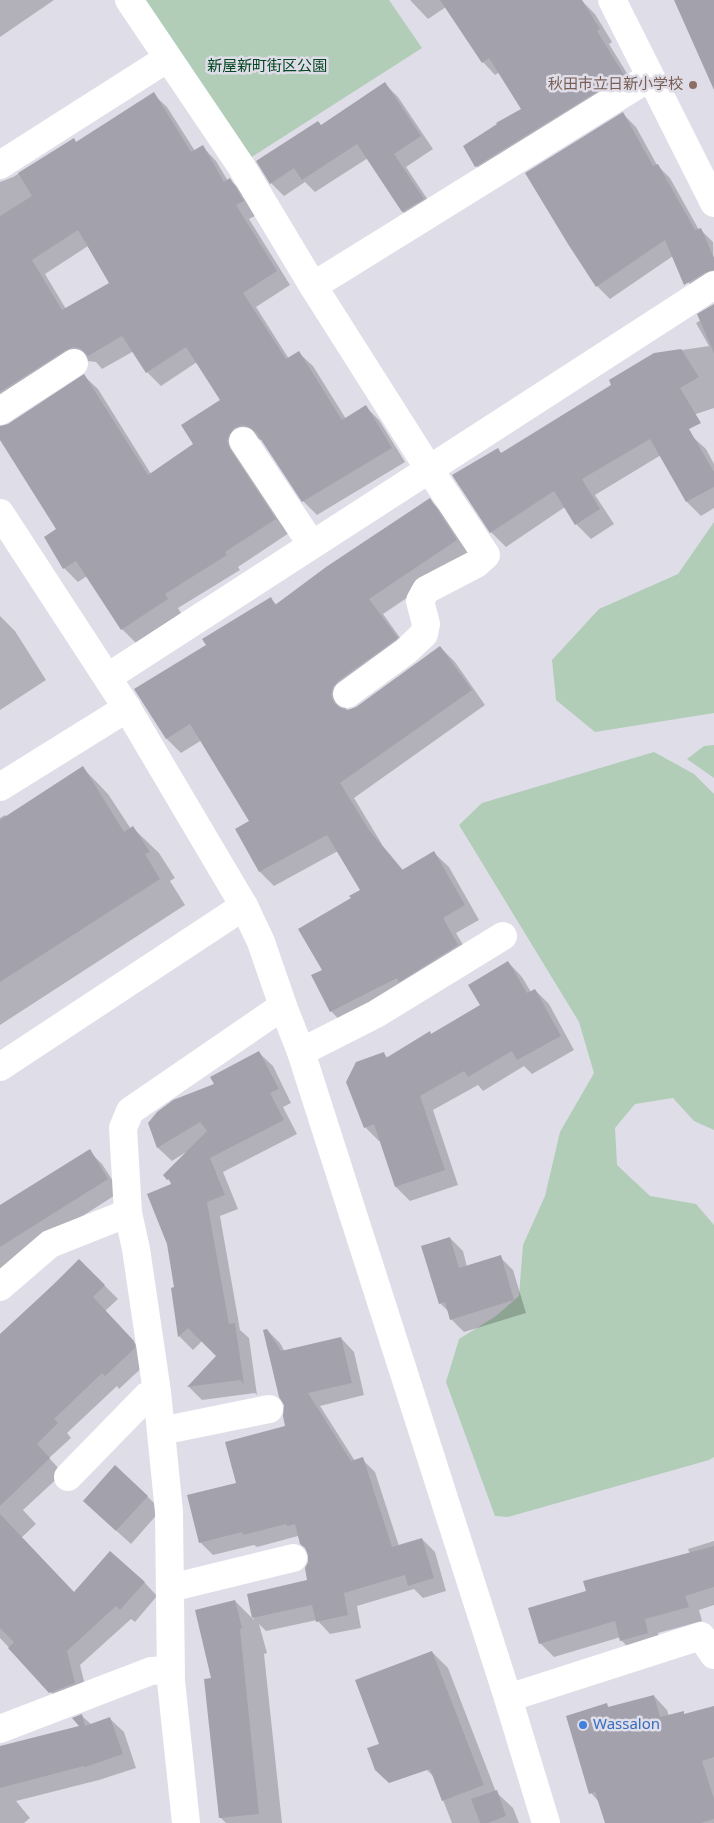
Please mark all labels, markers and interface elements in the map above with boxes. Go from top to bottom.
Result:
park label: 新屋新町街区公園 [207,58,327,76]
place label: 秋田市立日新小学校 [548,76,683,94]
marker: 秋田市立日新小学校 [687,79,699,91]
place label: Wassalon [593,1716,660,1734]
marker: Wassalon [577,1719,589,1731]

